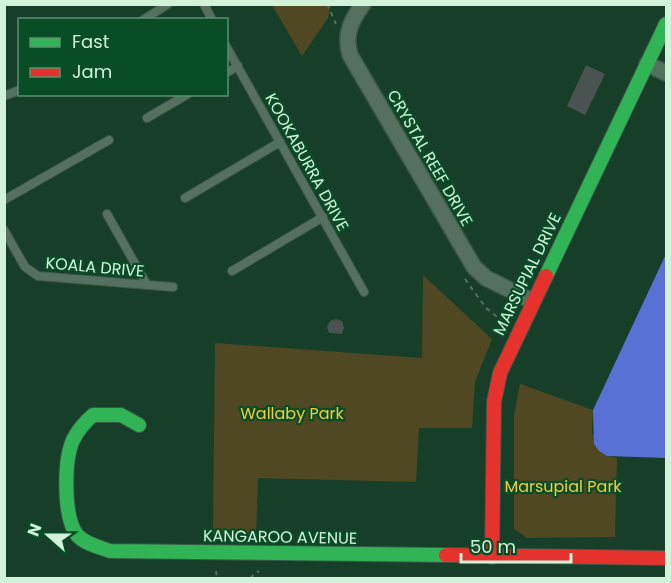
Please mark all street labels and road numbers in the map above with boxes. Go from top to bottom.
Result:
street label: CRYSTAL REEF DRIVE [382,86,478,230]
street label: KOOKABURRA DRIVE [260,89,354,235]
street label: MARSUPIAL DRIVE [487,209,567,339]
street label: KOALA DRIVE [45,251,145,283]
street label: KANGAROO AVENUE [203,524,357,550]

